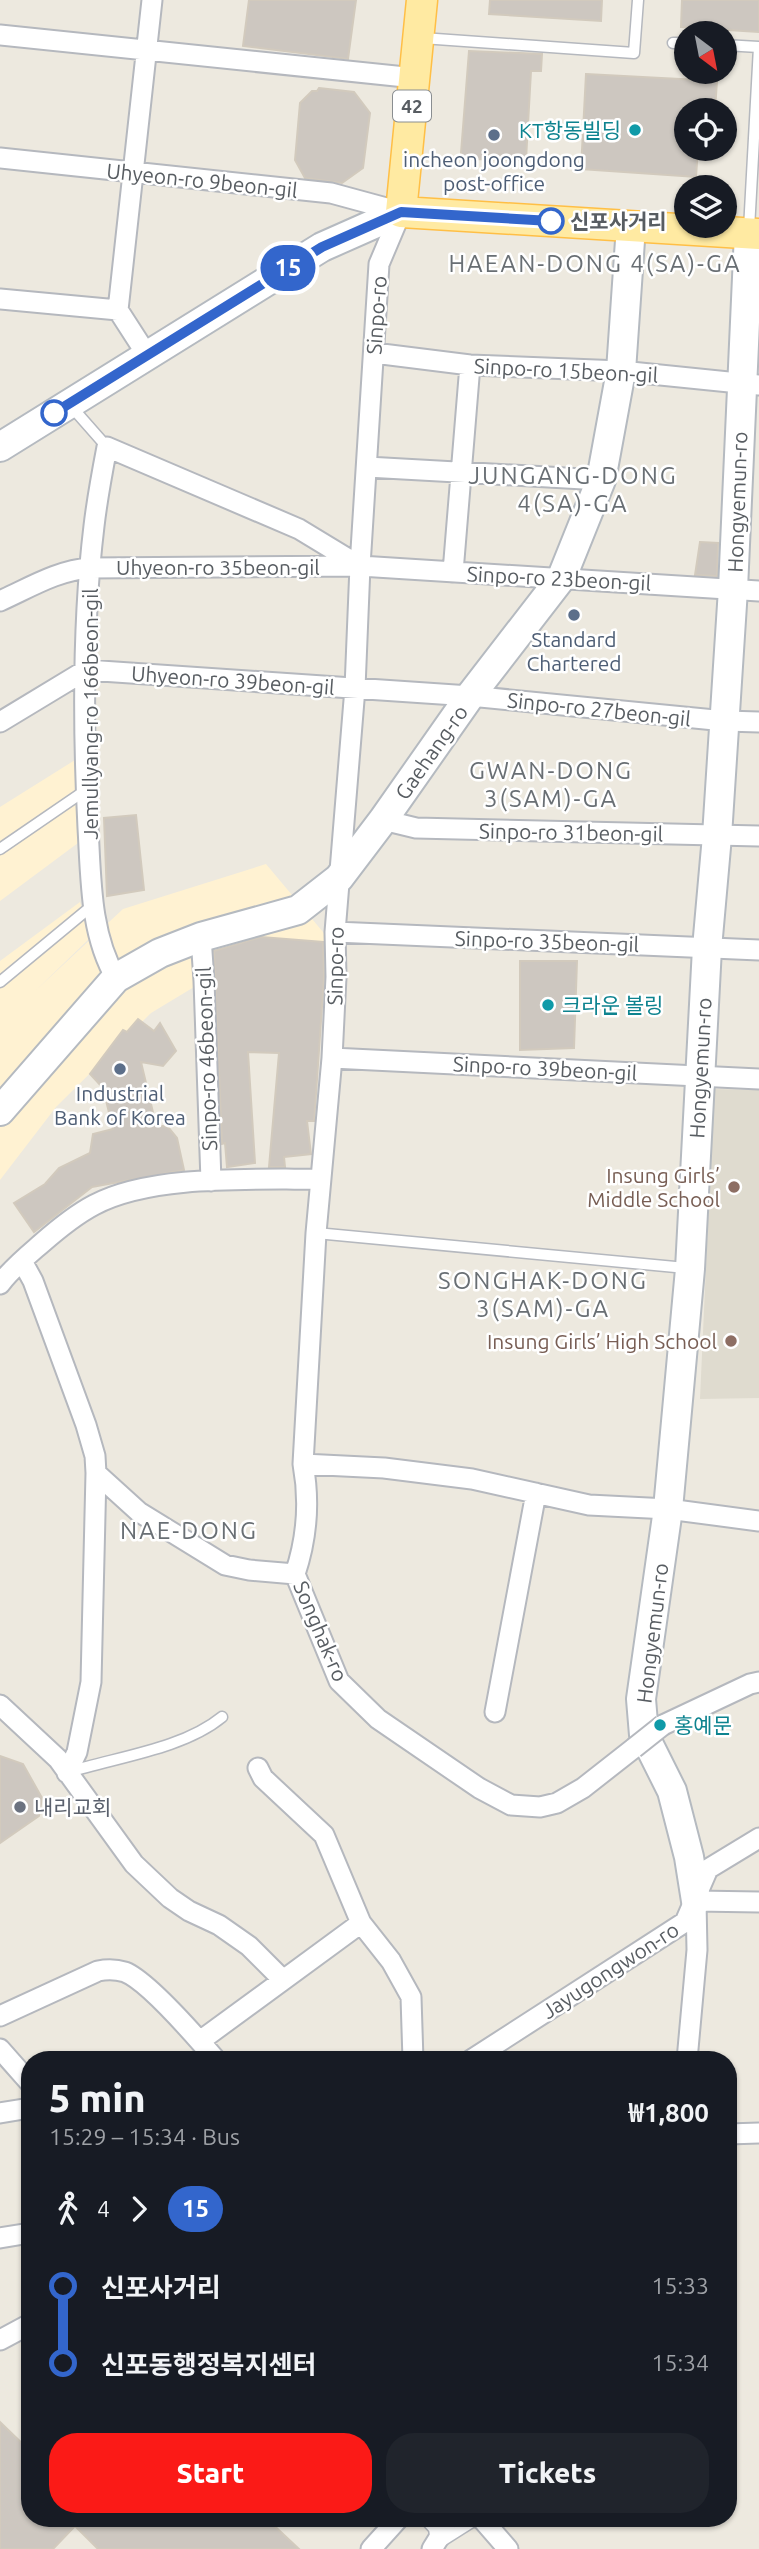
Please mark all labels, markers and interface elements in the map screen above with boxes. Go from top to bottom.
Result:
north arrow [674,21,737,84]
map controls [674,21,737,238]
road number: 42 [393,90,431,122]
button: locate [674,98,737,161]
place label: KT항동빌딩 [519,118,621,142]
marker: KT항동빌딩 [627,122,643,138]
marker: incheon joongdong post-office [486,127,502,143]
place label: incheon joongdong post-office [403,147,585,195]
street label: Uhyeon-ro 9beon-gil [105,158,299,202]
button: layers [674,175,737,238]
marker: 신포사거리 [538,208,564,234]
place label: 신포사거리 [570,209,667,233]
line badge: 15 [256,245,320,291]
district label: HAEAN-DONG 4(SA)-GA [448,250,742,277]
text: 15 [274,254,302,281]
street label: Sinpo-ro [361,275,391,355]
street label: Sinpo-ro 15beon-gil [473,353,659,387]
unlabelled marker [41,400,67,426]
street label: Hongyemun-ro [723,431,751,573]
district label: JUNGANG-DONG 4(SA)-GA [468,462,678,517]
street label: Uhyeon-ro 35beon-gil [116,555,320,579]
street label: Sinpo-ro 23beon-gil [466,561,652,595]
street label: Jemullyang-ro 166beon-gil [78,588,102,840]
marker: Standard Chartered [566,607,582,623]
place label: Standard Chartered [526,627,622,675]
street label: Uhyeon-ro 39beon-gil [131,661,335,699]
street label: Sinpo-ro 27beon-gil [506,687,692,731]
street label: Gaehang-ro [390,700,472,804]
district label: GWAN-DONG 3(SAM)-GA [469,757,633,812]
street label: Sinpo-ro 31beon-gil [479,818,663,846]
street label: Sinpo-ro [322,926,348,1006]
street label: Sinpo-ro 35beon-gil [454,926,640,956]
street label: Sinpo-ro 46beon-gil [191,966,221,1152]
place label: 크라운 볼링 [562,993,663,1017]
marker: 크라운 볼링 [540,997,556,1013]
street label: Hongyemun-ro [684,997,716,1139]
street label: Sinpo-ro 39beon-gil [452,1051,638,1085]
marker: Industrial Bank of Korea [112,1061,128,1077]
place label: Industrial Bank of Korea [54,1081,186,1129]
place label: Insung Girls’ Middle School [587,1163,720,1211]
marker: Insung Girls’ Middle School [726,1179,742,1195]
district label: SONGHAK-DONG 3(SAM)-GA [438,1267,648,1322]
place label: Insung Girls’ High School [487,1329,717,1353]
marker: Insung Girls’ High School [723,1333,739,1349]
district label: NAE-DONG [120,1517,258,1544]
street label: Hongyemun-ro [631,1562,673,1704]
street label: Songhak-ro [289,1577,353,1685]
place label: 홍예문 [674,1713,732,1737]
marker: 홍예문 [652,1717,668,1733]
place label: 내리교회 [34,1795,111,1819]
marker: 내리교회 [12,1799,28,1815]
street label: Jayugongwon-ro [537,1917,683,2023]
text: 5 min [49,2077,146,2119]
text: ₩1,800 [629,2098,709,2127]
text: 15:29 – 15:34 · Bus [49,2124,240,2149]
icon: walk [49,2190,87,2228]
icon: forward [120,2190,158,2228]
text: 15 [182,2195,209,2222]
text: 4 [97,2196,110,2221]
text: 신포사거리 [101,2273,221,2302]
text: 15:33 [651,2273,709,2298]
text: 신포동행정복지센터 [101,2350,316,2379]
text: 15:34 [651,2350,709,2375]
button: Start [49,2433,372,2513]
button: Tickets [386,2433,709,2513]

